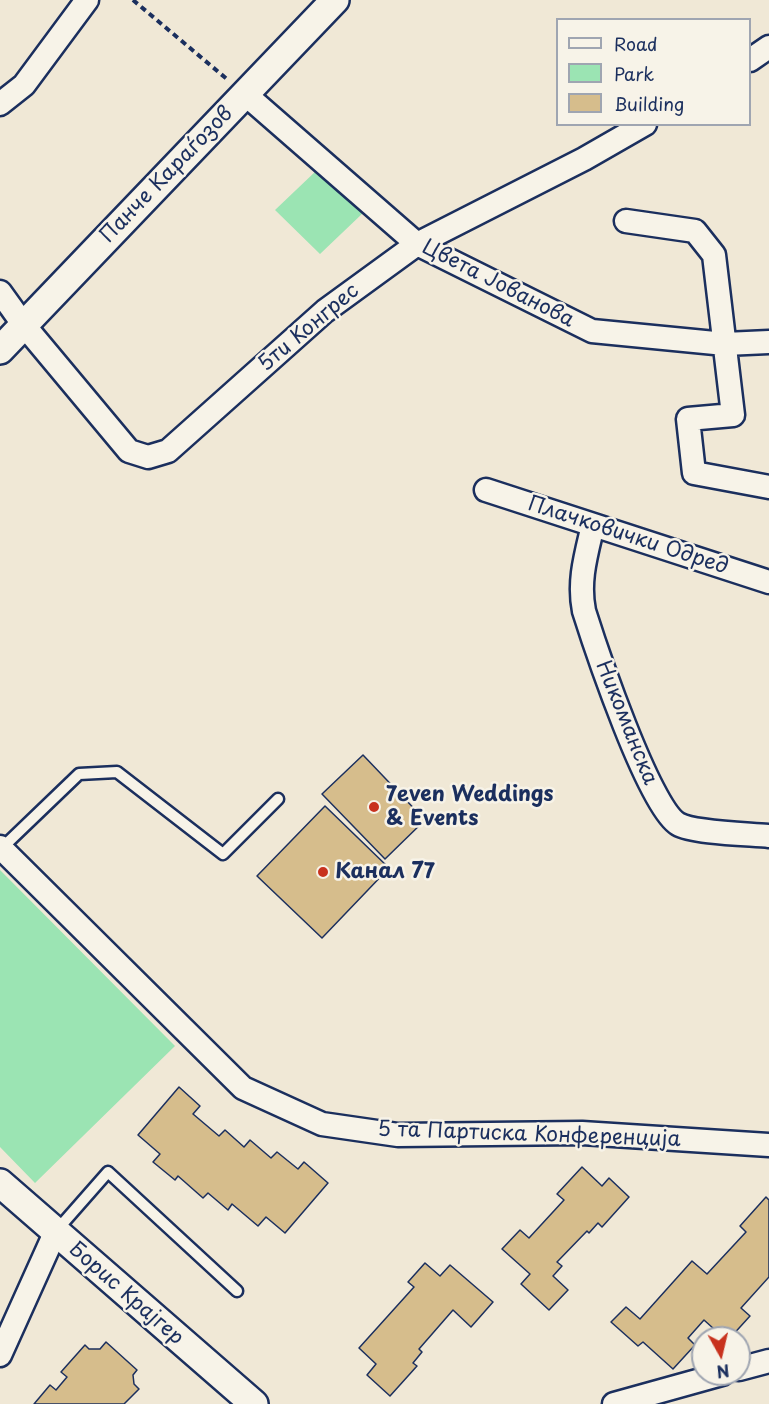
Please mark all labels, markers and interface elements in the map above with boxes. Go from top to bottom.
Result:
legend [556,18,751,126]
text: Road [614,30,658,57]
text: Park [614,60,654,87]
text: Building [614,90,684,117]
street label: Панче Караѓозов [95,102,239,248]
street label: Цвета Јованова [418,235,578,333]
street label: 5ти Конгрес [254,279,364,377]
street label: Плачковички Одред [525,492,731,580]
street label: Никоманска [590,657,662,789]
place label: 7even Weddings & Events [386,782,554,832]
marker: 7even Weddings & Events [367,800,381,814]
place label: Канал 77 [335,859,435,885]
marker: Канал 77 [316,865,330,879]
street label: 5 та Партиска Конференција [377,1117,681,1153]
street label: Борис Крајгер [63,1237,189,1351]
north arrow [691,1326,751,1386]
text: N [715,1359,731,1385]

